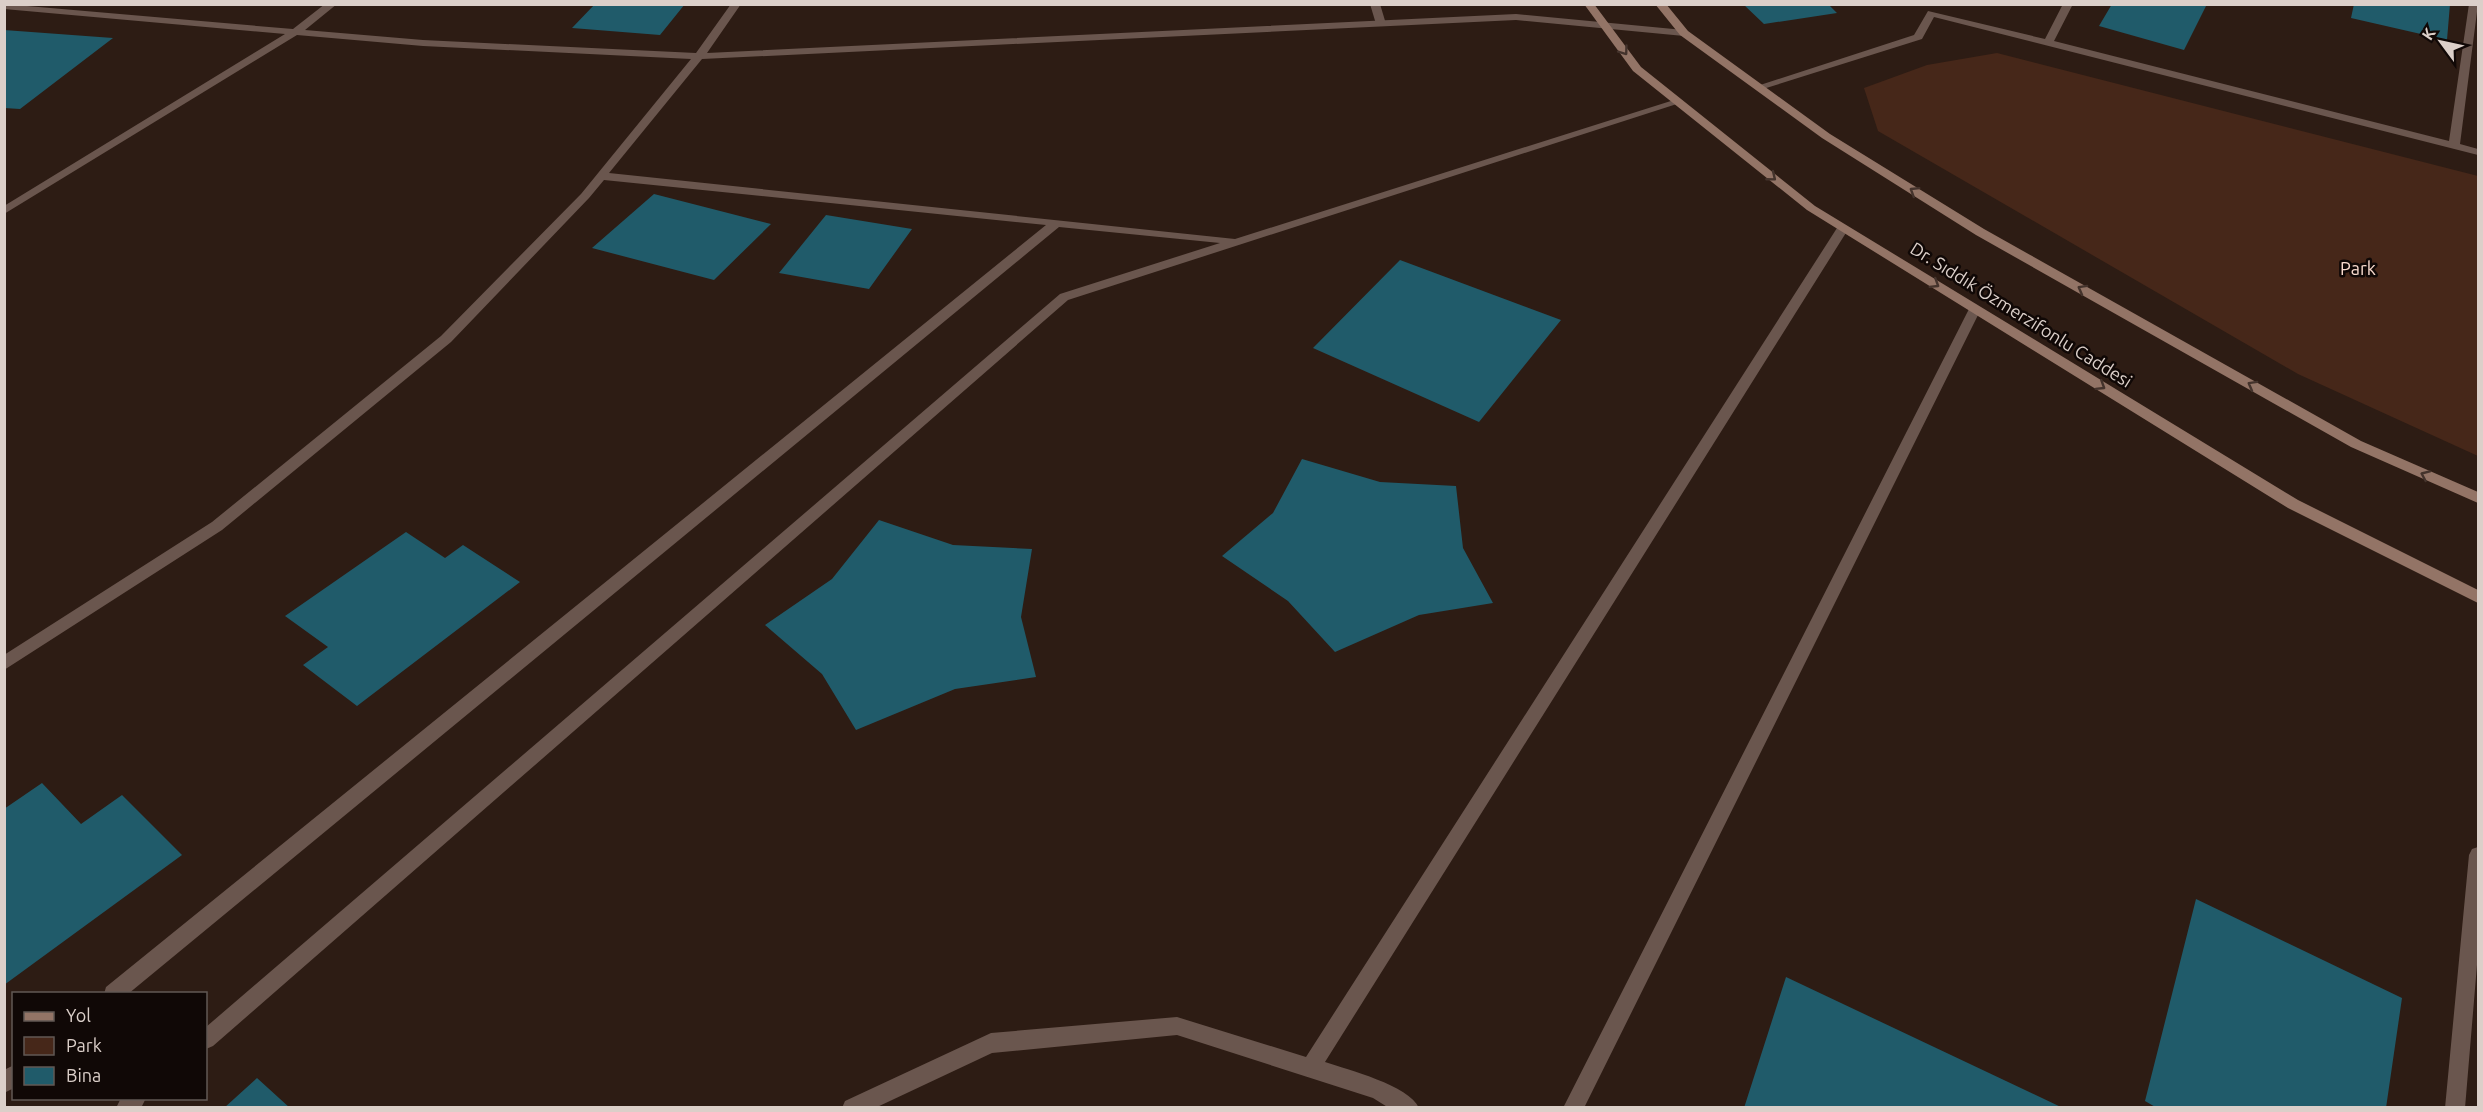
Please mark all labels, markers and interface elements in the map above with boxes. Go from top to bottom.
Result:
north arrow [2411,12,2471,72]
text: K [2418,24,2439,43]
one-way arrow [1616,45,1627,56]
one-way arrow [1765,169,1776,180]
one-way arrow [1910,186,1920,198]
street label: Dr. Sıddık Özmerzifonlu Caddesi [1907,238,2136,391]
park label: Park [2340,258,2376,278]
one-way arrow [1929,276,1939,288]
one-way arrow [2078,285,2088,297]
one-way arrow [2095,378,2105,390]
one-way arrow [2248,381,2258,392]
one-way arrow [2420,470,2431,482]
legend [12,992,207,1100]
text: Yol [66,1005,91,1025]
text: Park [66,1035,102,1055]
text: Bina [66,1065,101,1085]

